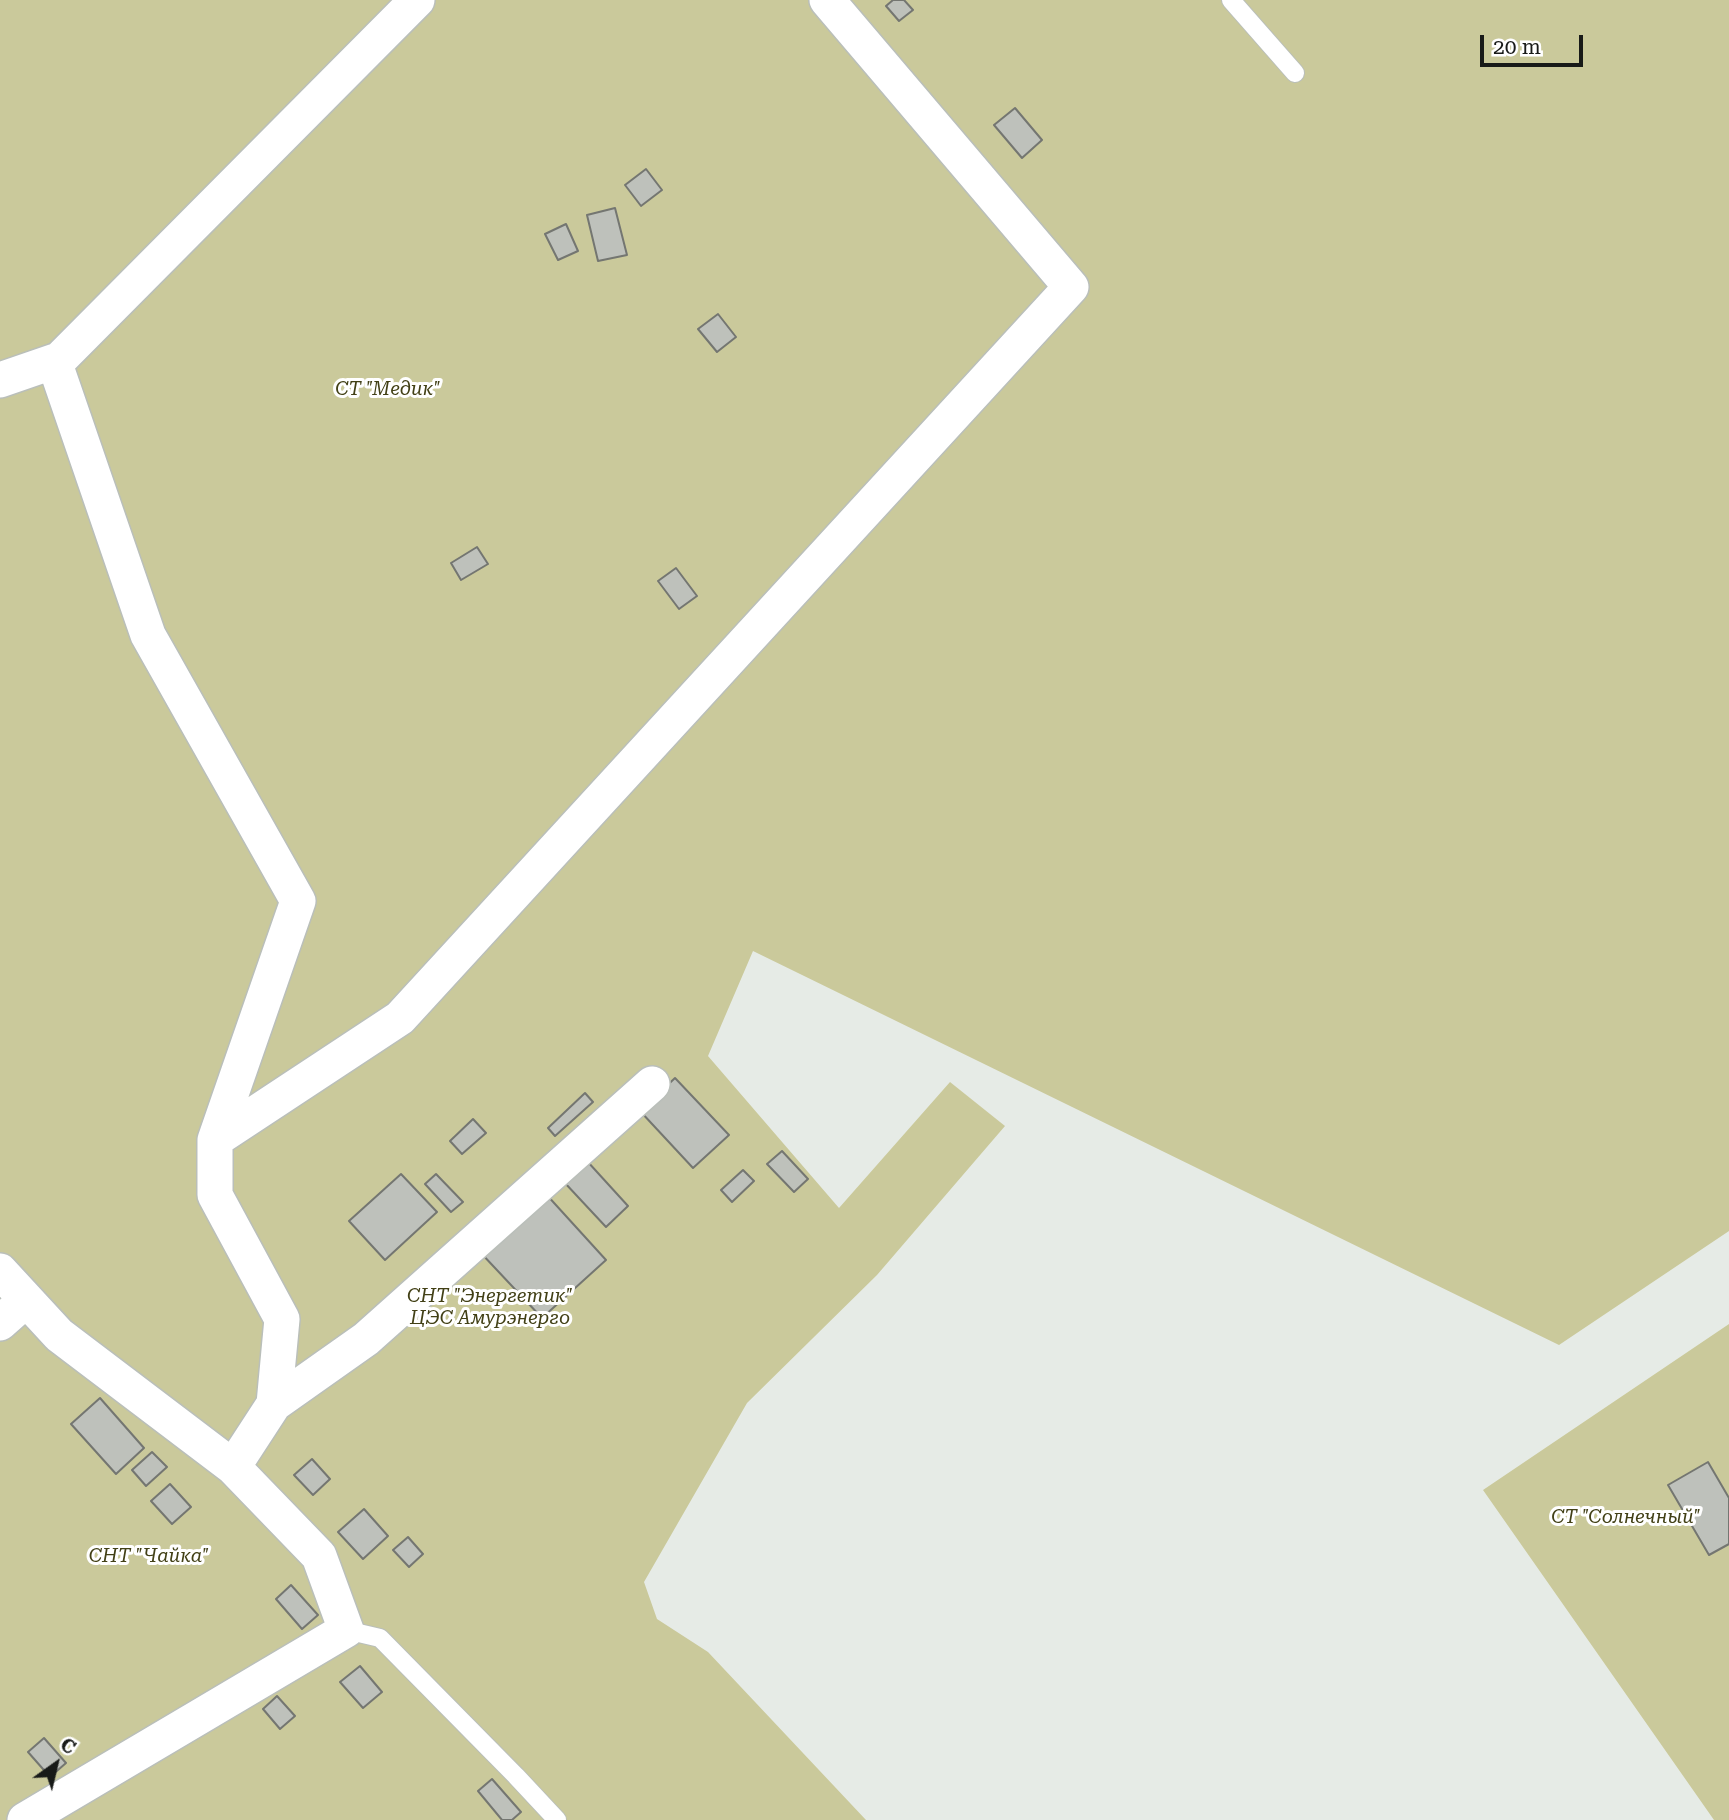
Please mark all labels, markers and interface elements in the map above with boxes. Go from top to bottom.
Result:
scale bar [1484,21,1587,65]
text: 20 m [1493,35,1541,59]
park label: СТ "Медик" [335,378,441,400]
park label: СНТ "Энергетик" ЦЭС Амурэнерго [407,1285,573,1329]
park label: СТ "Солнечный" [1551,1506,1701,1528]
park label: СНТ "Чайка" [89,1545,209,1567]
north arrow [21,1729,91,1799]
text: С [56,1733,80,1759]

